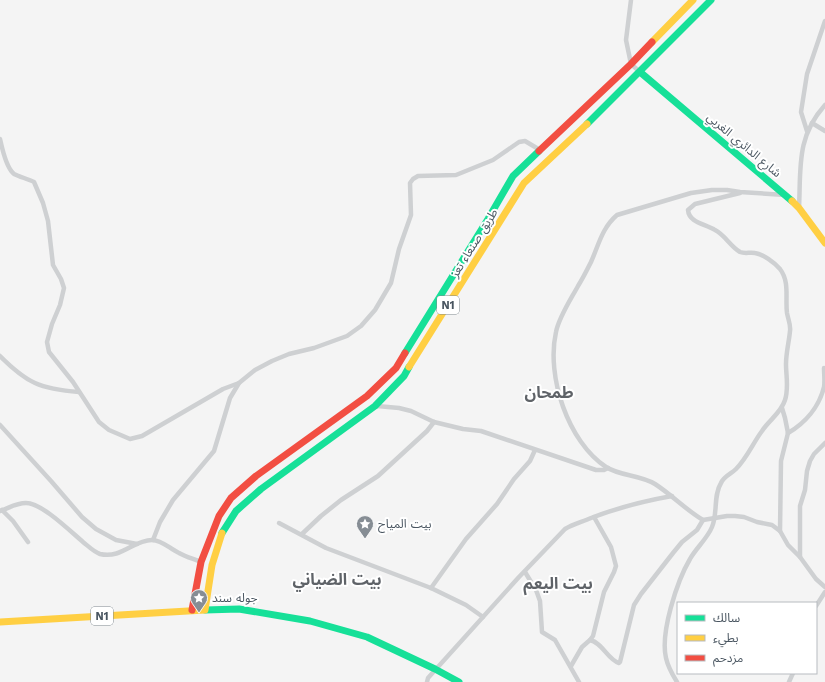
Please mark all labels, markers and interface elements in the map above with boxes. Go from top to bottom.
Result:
street label: شارع الدائري الغربي [702,110,784,182]
street label: طريق صنعاء تعز [447,206,502,281]
road number: N1 [437,296,459,314]
district label: طمحان [524,383,574,402]
place icon: بيت المياح [355,514,375,539]
place label: بيت المياح [378,517,431,533]
district label: بيت الضياني [292,570,382,592]
district label: بيت اليعم [523,574,593,596]
place icon: جوله سند [189,588,209,613]
place label: جوله سند [212,591,258,605]
legend [677,602,817,674]
road number: N1 [91,607,113,625]
text: سالك [713,611,740,625]
text: بطيء [713,631,739,648]
text: مزدحم [713,651,743,667]

